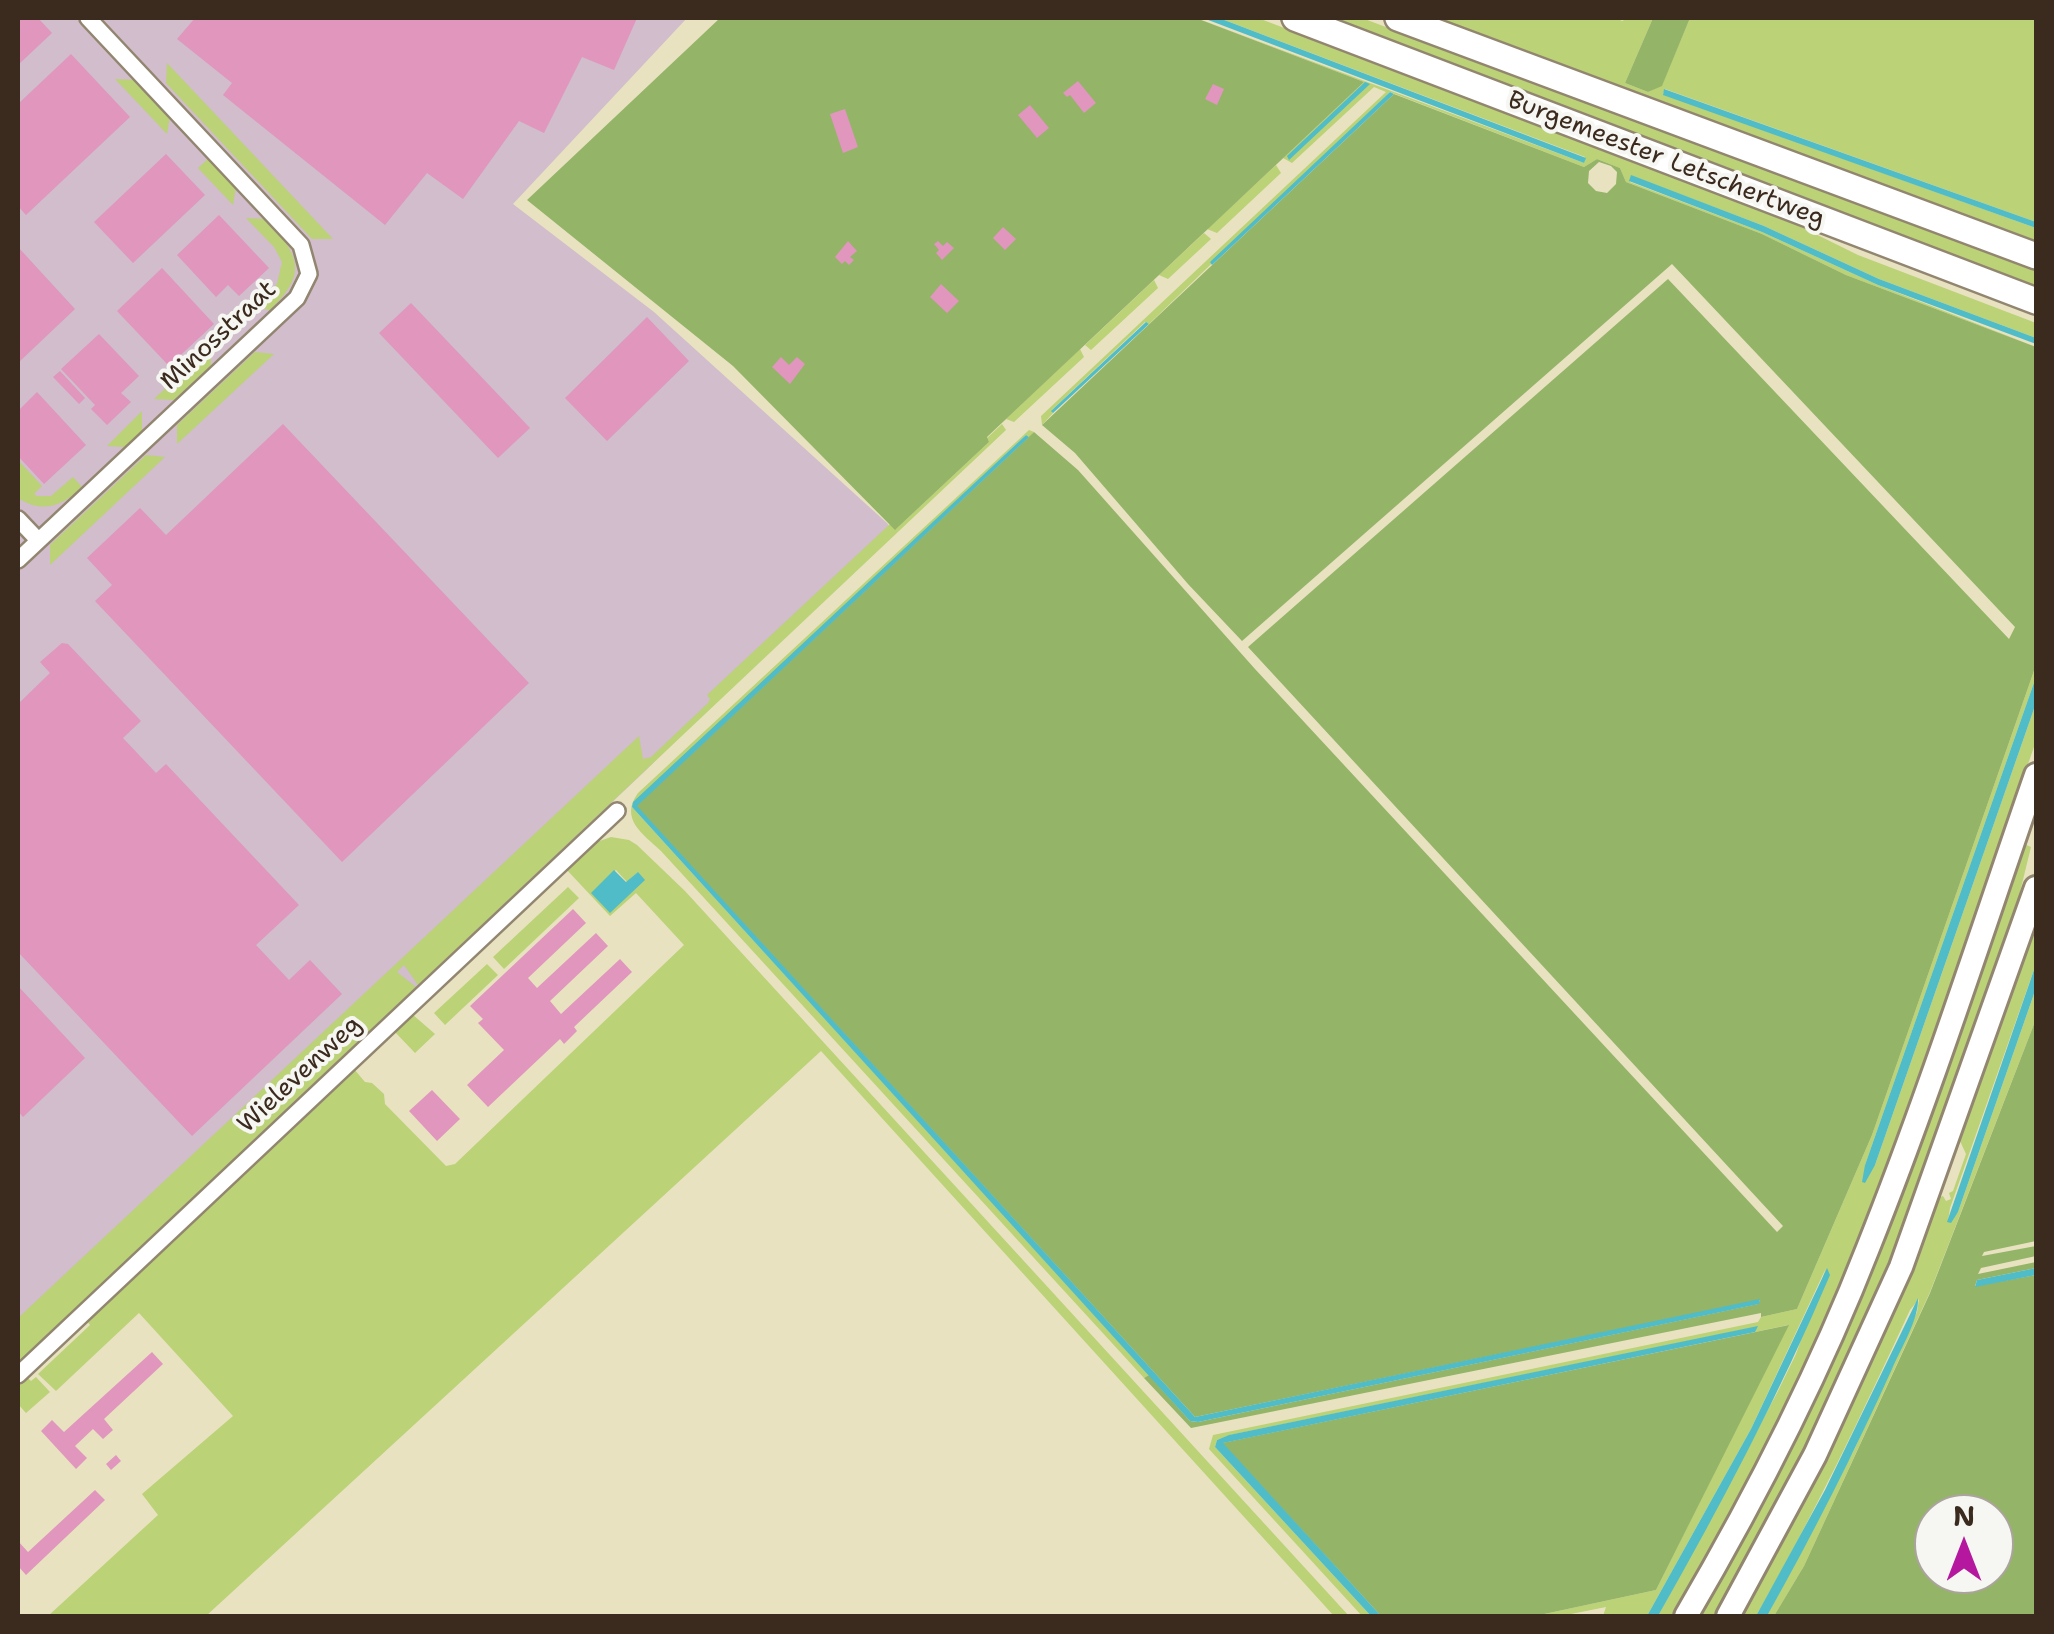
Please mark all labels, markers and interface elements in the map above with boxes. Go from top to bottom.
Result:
street label: Burgemeester Letschertweg [1503,86,1829,234]
street label: Minosstraat [155,275,283,397]
street label: Wielevenweg [232,1010,368,1140]
north arrow [1914,1494,2014,1594]
text: N [1953,1497,1975,1535]

